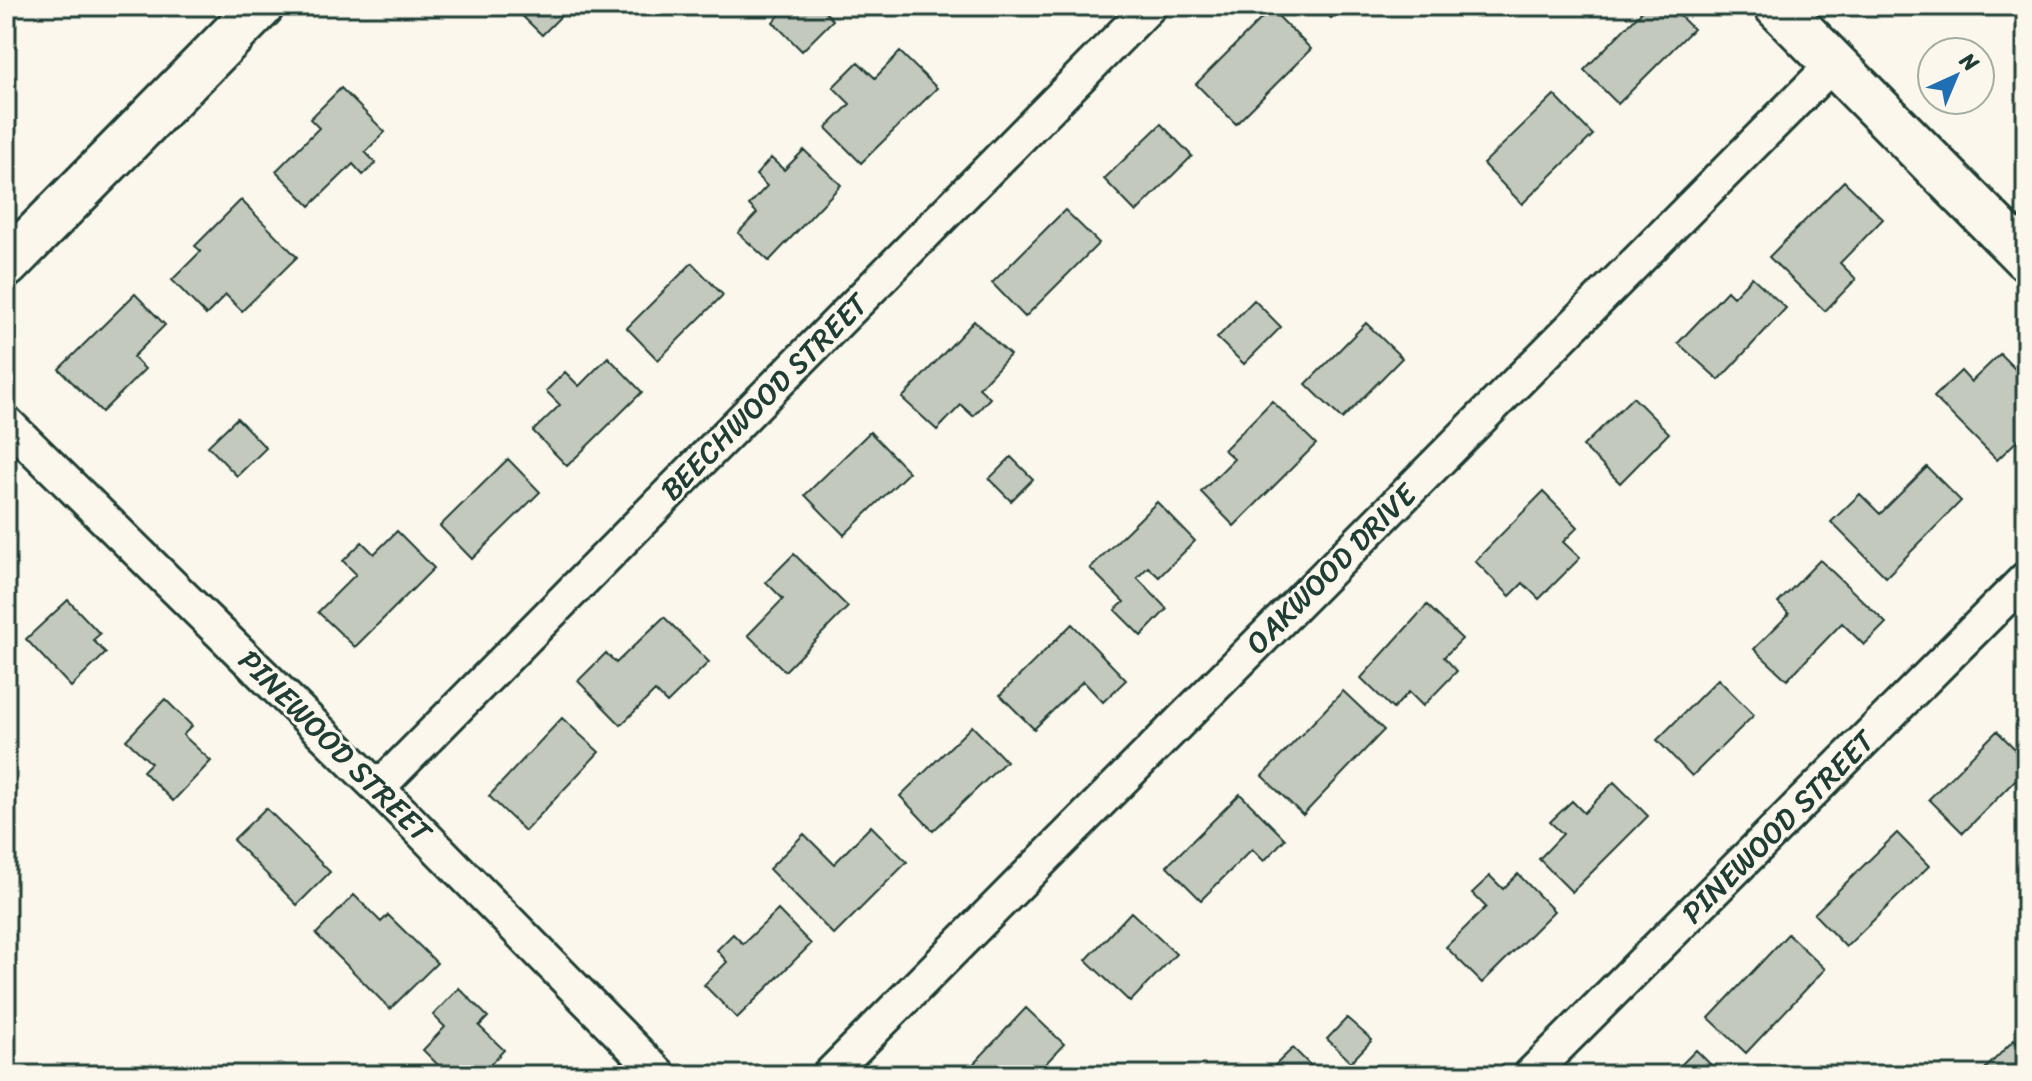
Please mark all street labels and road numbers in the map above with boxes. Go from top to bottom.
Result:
street label: BEECHWOOD STREET [647,278,883,514]
street label: OAKWOOD DRIVE [1232,469,1431,668]
street label: PINEWOOD STREET [225,636,447,858]
street label: PINEWOOD STREET [1668,715,1890,937]

